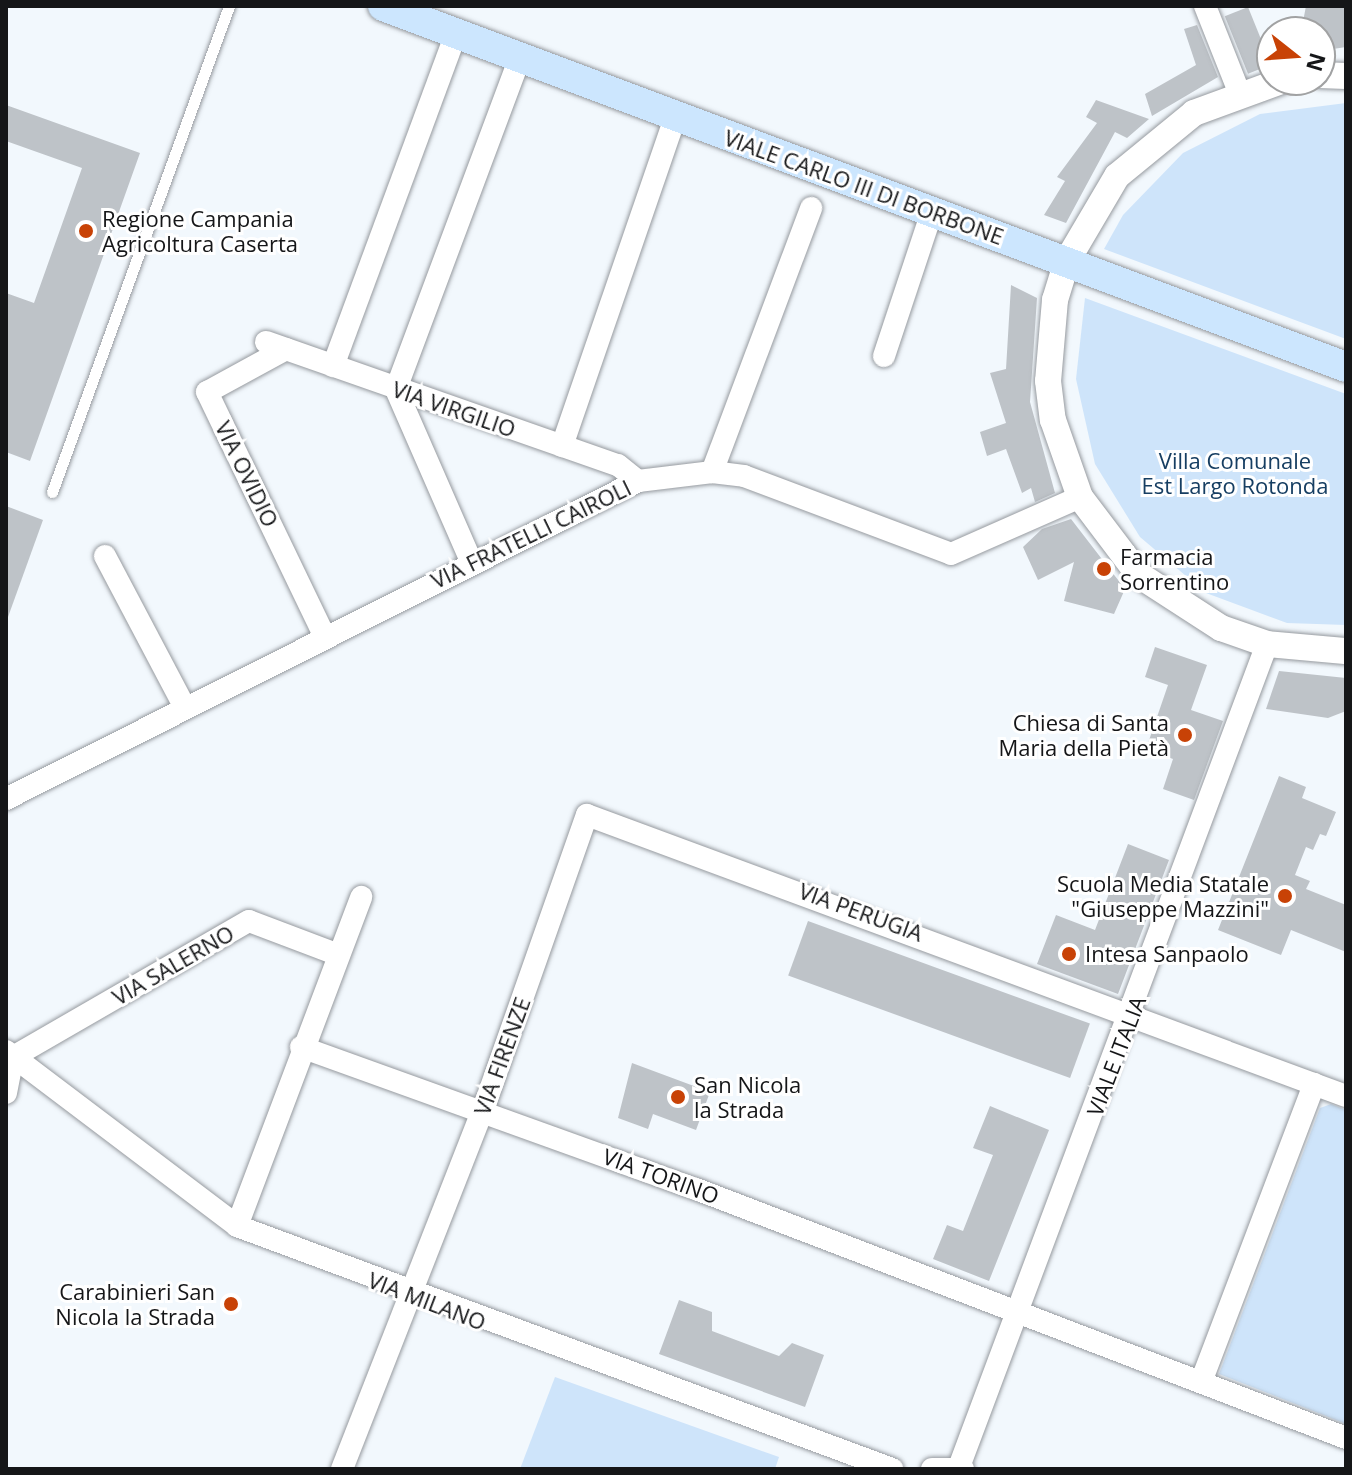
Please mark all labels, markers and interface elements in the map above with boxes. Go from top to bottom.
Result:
north arrow [1256,16,1336,96]
text: N [1300,49,1334,75]
street label: VIALE CARLO III DI BORBONE [721,124,1007,250]
place label: Regione Campania Agricoltura Caserta [102,205,298,256]
marker: Regione Campania Agricoltura Caserta [77,222,95,240]
street label: VIA VIRGILIO [389,376,519,442]
street label: VIA OVIDIO [210,417,284,531]
park label: Villa Comunale Est Largo Rotonda [1142,447,1328,498]
street label: VIA FRATELLI CAIROLI [427,474,635,594]
place label: Farmacia Sorrentino [1120,543,1229,594]
marker: Farmacia Sorrentino [1095,560,1113,578]
place label: Chiesa di Santa Maria della Pietà [998,709,1169,760]
marker: Chiesa di Santa Maria della Pietà [1176,726,1194,744]
place label: Scuola Media Statale "Giuseppe Mazzini" [1057,870,1269,922]
street label: VIA PERUGIA [795,877,927,947]
marker: Scuola Media Statale "Giuseppe Mazzini" [1276,887,1294,905]
street label: VIA SALERNO [108,920,238,1010]
place label: Intesa Sanpaolo [1085,941,1249,967]
marker: Intesa Sanpaolo [1060,945,1078,963]
street label: VIALE ITALIA [1081,992,1151,1120]
street label: VIA FIRENZE [468,993,536,1119]
place label: San Nicola la Strada [694,1071,801,1122]
marker: San Nicola la Strada [669,1088,687,1106]
street label: VIA TORINO [599,1143,723,1209]
street label: VIA MILANO [364,1266,490,1336]
place label: Carabinieri San Nicola la Strada [55,1278,215,1330]
marker: Carabinieri San Nicola la Strada [222,1295,240,1313]

